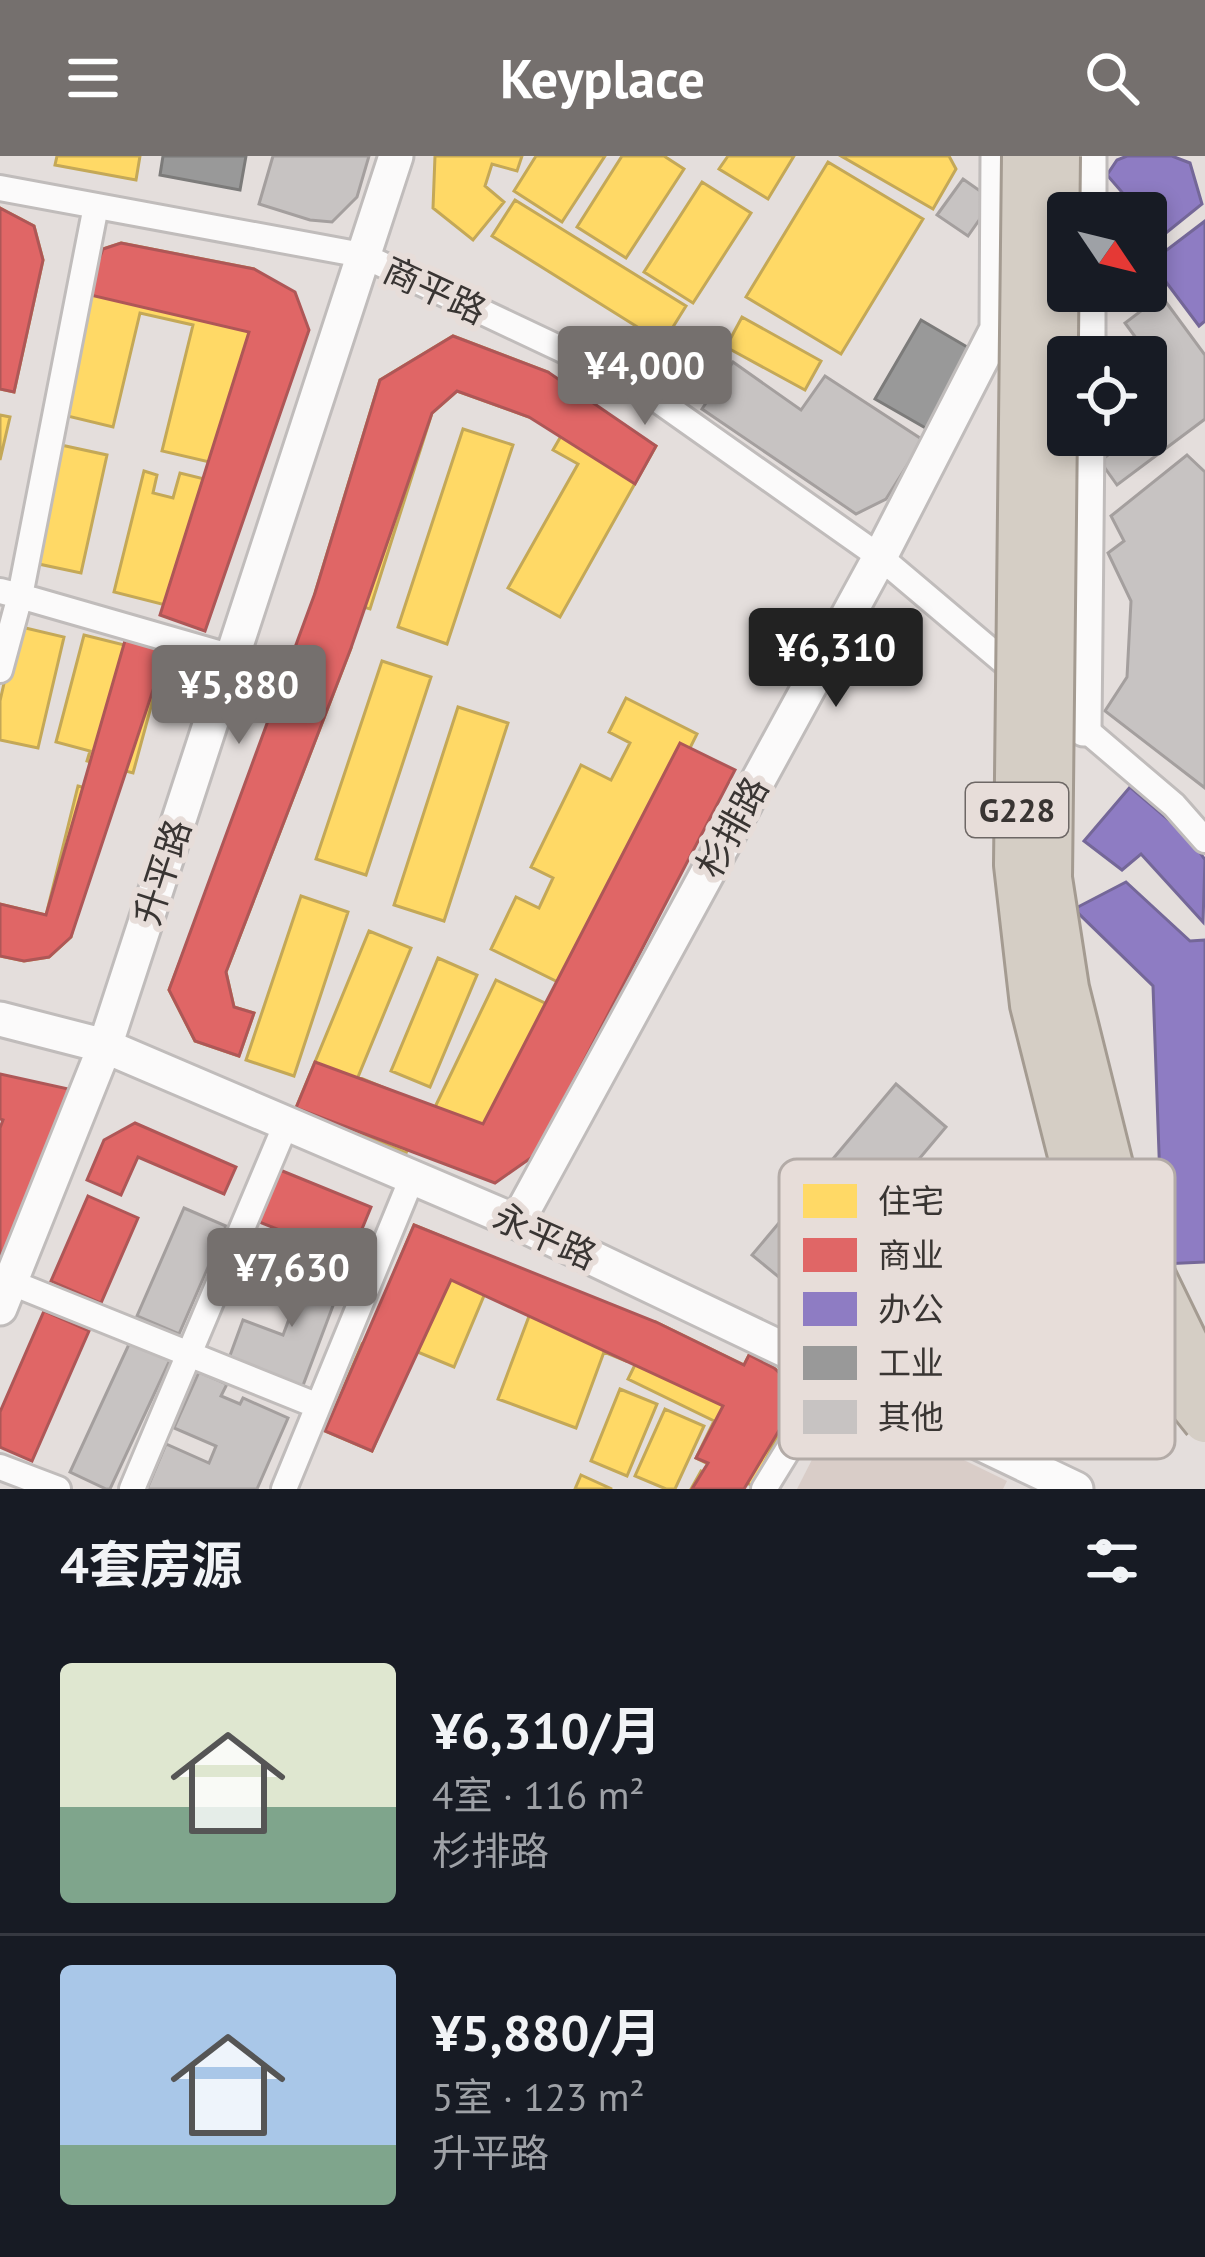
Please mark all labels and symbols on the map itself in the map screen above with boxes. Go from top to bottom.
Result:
north arrow [1047,192,1167,312]
street label: 商平路 [376,245,494,334]
pin: ¥4,000 [547,326,743,428]
pin: ¥6,310 [738,608,934,710]
pin: ¥5,880 [141,645,337,747]
street label: 杉排路 [685,768,778,885]
road number: G228 [966,783,1068,837]
street label: 升平路 [122,813,201,930]
legend [779,1159,1175,1459]
text: 住宅 [878,1179,944,1222]
street label: 永平路 [486,1192,604,1279]
pin: ¥7,630 [194,1228,390,1330]
text: 商业 [878,1233,944,1276]
text: 办公 [878,1287,944,1330]
text: 工业 [878,1341,944,1384]
text: 其他 [878,1395,944,1438]

